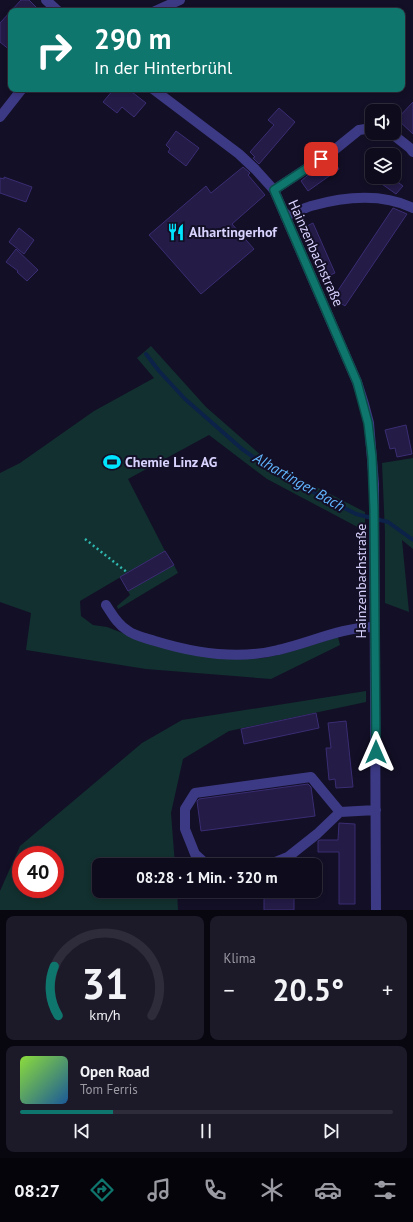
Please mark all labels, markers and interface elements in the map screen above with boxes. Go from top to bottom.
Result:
text: 290 m [94,20,171,57]
icon: right [28,24,80,76]
text: In der Hinterbrühl [94,56,232,79]
map controls [365,104,401,184]
button: sound [365,104,401,140]
pin [304,142,338,176]
icon: arrive [310,148,332,170]
button: layers [365,148,401,184]
street label: Hainzenbachstraße [284,197,348,309]
restaurant icon: Alhartingerhof [166,222,186,242]
place label: Alhartingerhof [189,223,278,241]
water label: Alhartinger Bach [249,447,348,515]
sports icon: Chemie Linz AG [102,452,122,472]
place label: Chemie Linz AG [125,453,217,471]
street label: Hainzenbachstraße [352,524,370,638]
position arrow [355,731,397,773]
speed limit sign: 40 [12,846,64,898]
text: 08:28 · 1 Min. · 320 m [136,868,278,887]
text: Klima [224,950,256,967]
text: 31 [81,957,128,1010]
text: 20.5° [272,970,344,1009]
text: − [224,976,235,1004]
text: + [382,976,393,1004]
text: km/h [89,1005,120,1024]
text: Open Road [80,1062,150,1081]
text: Tom Ferris [80,1081,138,1098]
icon: previous [71,1120,93,1142]
icon: pause [195,1120,217,1142]
icon: next [320,1120,342,1142]
icon: directions [88,1176,116,1204]
icon: music [145,1176,173,1204]
icon: phone [201,1176,229,1204]
icon: climate [258,1176,286,1204]
icon: car [314,1176,342,1204]
icon: filters [371,1176,399,1204]
text: 08:27 [14,1179,60,1202]

